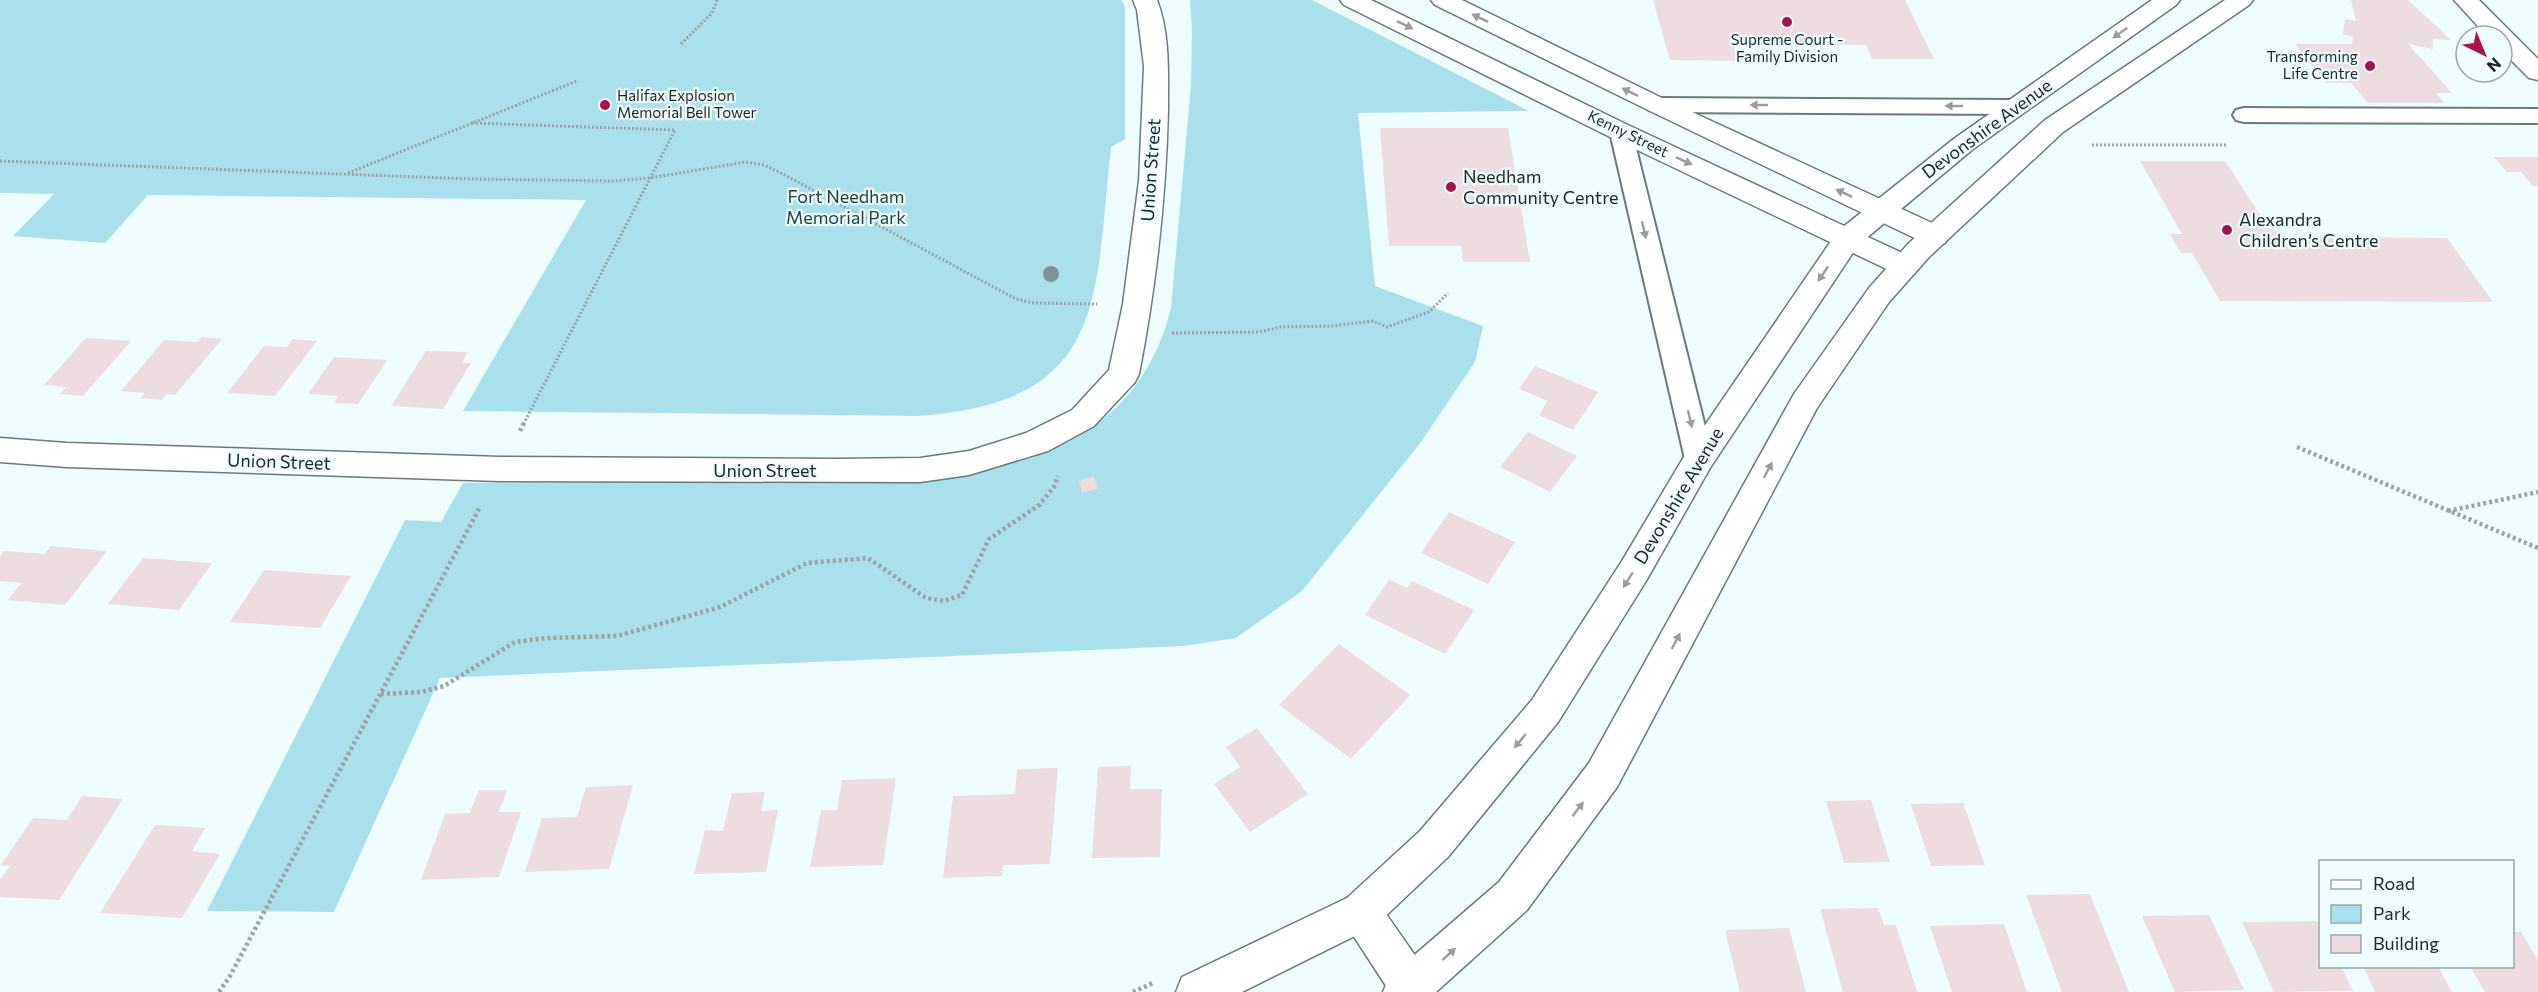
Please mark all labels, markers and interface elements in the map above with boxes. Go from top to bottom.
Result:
one-way arrow [1471,14,1488,23]
marker: Supreme Court - Family Division [1780,15,1794,29]
one-way arrow [1397,20,1414,30]
north arrow [2454,24,2514,84]
one-way arrow [2112,27,2128,39]
place label: Supreme Court - Family Division [1731,30,1843,65]
place label: Transforming Life Centre [2266,47,2358,82]
text: N [2484,54,2505,76]
marker: Transforming Life Centre [2363,59,2377,73]
street label: Devonshire Avenue [1917,74,2056,183]
place label: Halifax Explosion Memorial Bell Tower [617,86,757,121]
one-way arrow [1621,87,1638,96]
marker: Halifax Explosion Memorial Bell Tower [598,98,612,112]
one-way arrow [1750,101,1769,110]
one-way arrow [1945,101,1964,111]
street label: Kenny Street [1585,106,1672,160]
street label: Union Street [1135,118,1165,222]
one-way arrow [1675,157,1692,166]
place label: Needham Community Centre [1463,165,1619,208]
marker: Needham Community Centre [1444,180,1458,194]
park label: Fort Needham Memorial Park [786,185,906,228]
one-way arrow [1835,189,1852,198]
place label: Alexandra Children’s Centre [2239,208,2378,251]
one-way arrow [1640,220,1650,239]
marker: Alexandra Children’s Centre [2220,223,2234,237]
one-way arrow [1817,265,1829,281]
one-way arrow [1685,410,1695,428]
street label: Devonshire Avenue [1629,423,1728,568]
street label: Union Street [227,448,331,474]
street label: Union Street [713,459,817,481]
one-way arrow [1763,461,1773,478]
one-way arrow [1623,572,1634,588]
one-way arrow [1671,632,1681,649]
one-way arrow [1513,733,1526,749]
one-way arrow [1571,802,1583,817]
legend [2319,860,2514,968]
text: Road [2373,872,2415,894]
text: Park [2373,902,2411,924]
text: Building [2373,932,2439,954]
one-way arrow [1441,947,1456,961]

